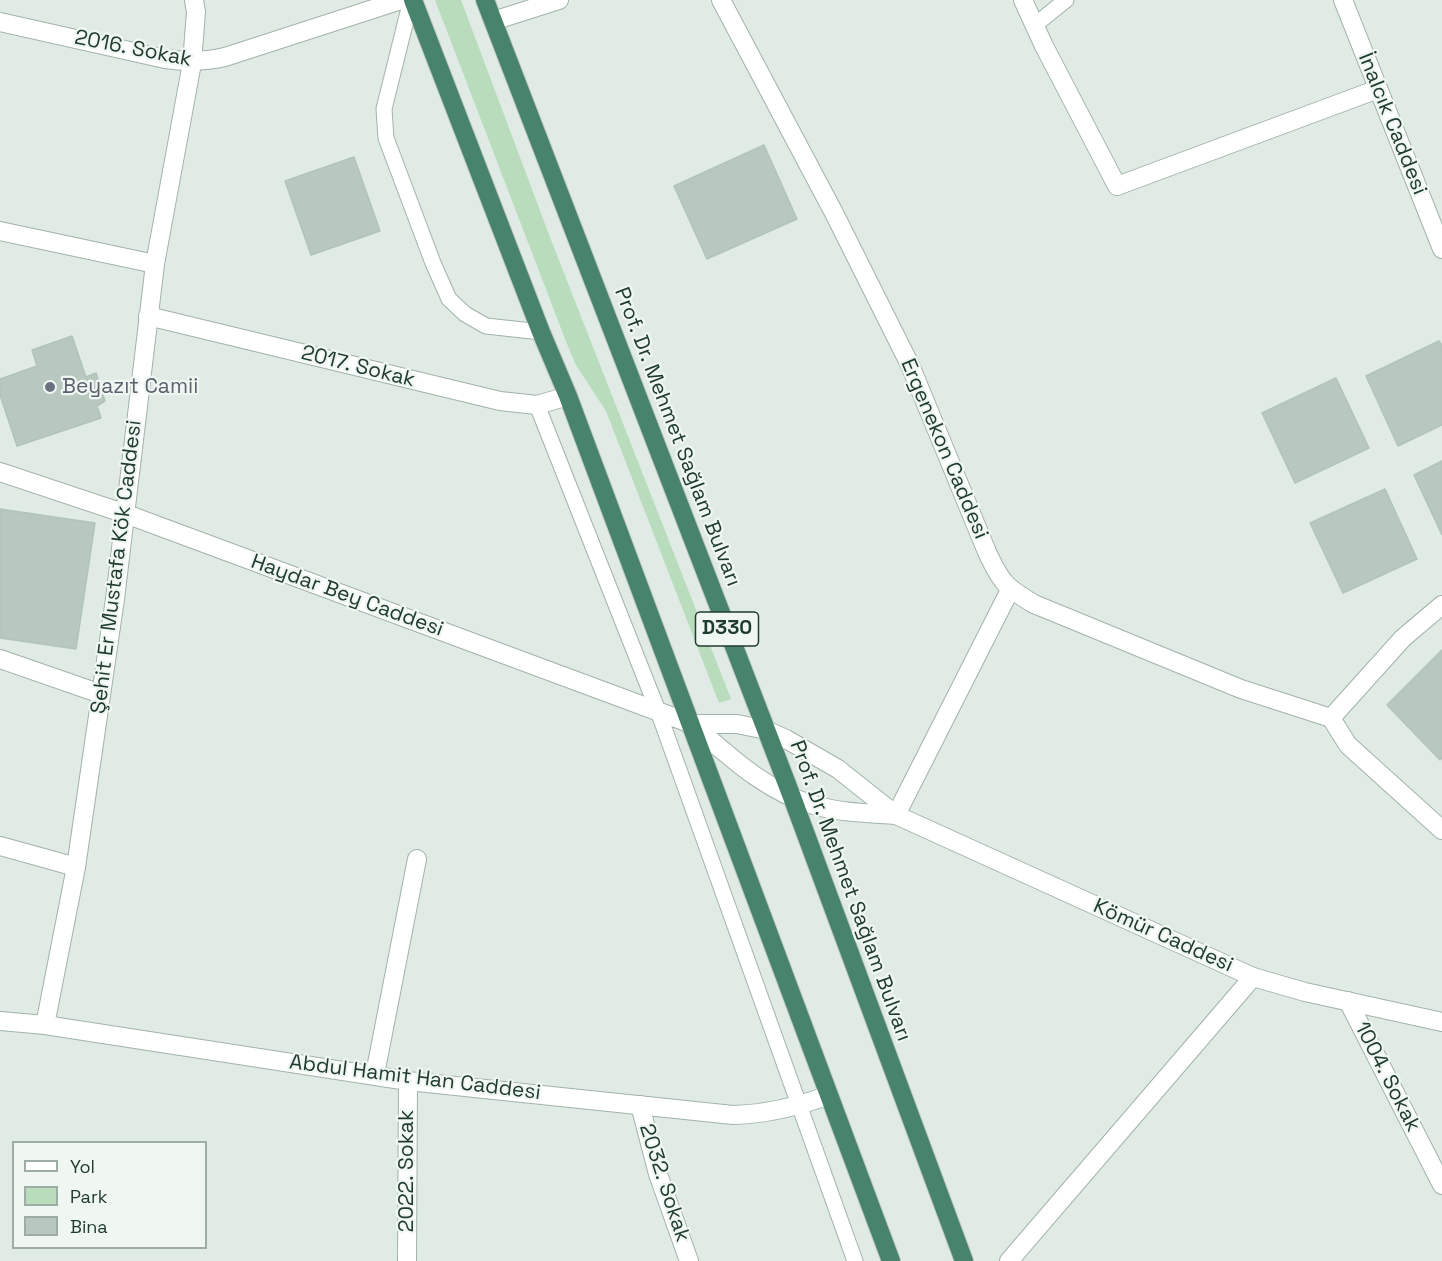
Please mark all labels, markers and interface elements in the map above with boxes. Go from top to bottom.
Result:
street label: 2016. Sokak [72,25,194,73]
street label: İnalcık Caddesi [1352,49,1432,199]
street label: Prof. Dr. Mehmet Sağlam Bulvarı [608,284,746,590]
street label: 2017. Sokak [299,341,417,393]
street label: Ergenekon Caddesi [895,355,993,543]
place label: Beyazıt Camii [62,374,198,400]
marker: Beyazıt Camii [43,380,57,394]
street label: Şehit Er Mustafa Kök Caddesi [86,419,148,715]
street label: Haydar Bey Caddesi [247,549,447,643]
road number: D330 [696,612,758,646]
street label: Prof. Dr. Mehmet Sağlam Bulvarı [784,737,916,1045]
street label: Kömür Caddesi [1089,894,1237,978]
street label: 1004. Sokak [1349,1018,1425,1136]
street label: Abdul Hamit Han Caddesi [288,1050,542,1106]
street label: 2022. Sokak [394,1110,420,1232]
street label: 2032. Sokak [633,1121,695,1245]
legend [12,1141,207,1249]
text: Yol [70,1155,95,1178]
text: Park [70,1185,107,1208]
text: Bina [70,1215,108,1238]

